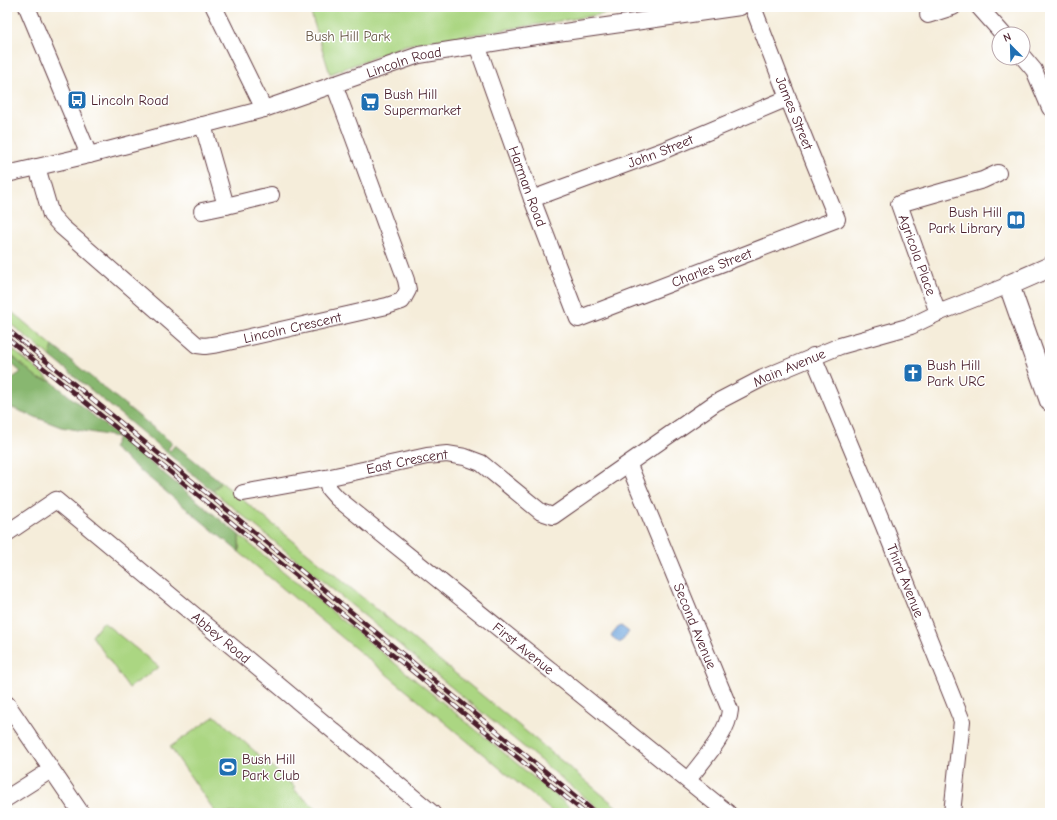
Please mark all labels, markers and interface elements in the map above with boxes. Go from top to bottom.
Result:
north arrow [991,26,1031,66]
park label: Bush Hill Park [306,28,391,45]
text: N [1001,30,1013,45]
street label: Lincoln Road [364,43,443,81]
street label: James Street [772,74,817,153]
place label: Bush Hill Supermarket [384,86,462,119]
bus stop icon: Lincoln Road [66,89,88,111]
supermarket icon: Bush Hill Supermarket [359,91,381,113]
place label: Lincoln Road [91,92,169,109]
street label: John Street [625,130,697,171]
street label: Harman Road [505,144,550,229]
place label: Bush Hill Park Library [929,204,1003,237]
library icon: Bush Hill Park Library [1005,209,1027,231]
street label: Agricola Place [894,212,940,298]
street label: Charles Street [669,244,755,291]
street label: Lincoln Crescent [242,308,344,347]
street label: Main Avenue [750,345,828,390]
place label: Bush Hill Park URC [927,357,986,390]
church icon: Bush Hill Park URC [902,362,924,384]
street label: East Crescent [365,445,449,477]
street label: Third Avenue [883,541,928,620]
street label: Second Avenue [670,580,721,671]
street label: Abbey Road [188,608,254,667]
street label: First Avenue [489,618,558,678]
place label: Bush Hill Park Club [242,751,300,784]
sports icon: Bush Hill Park Club [217,756,239,778]

